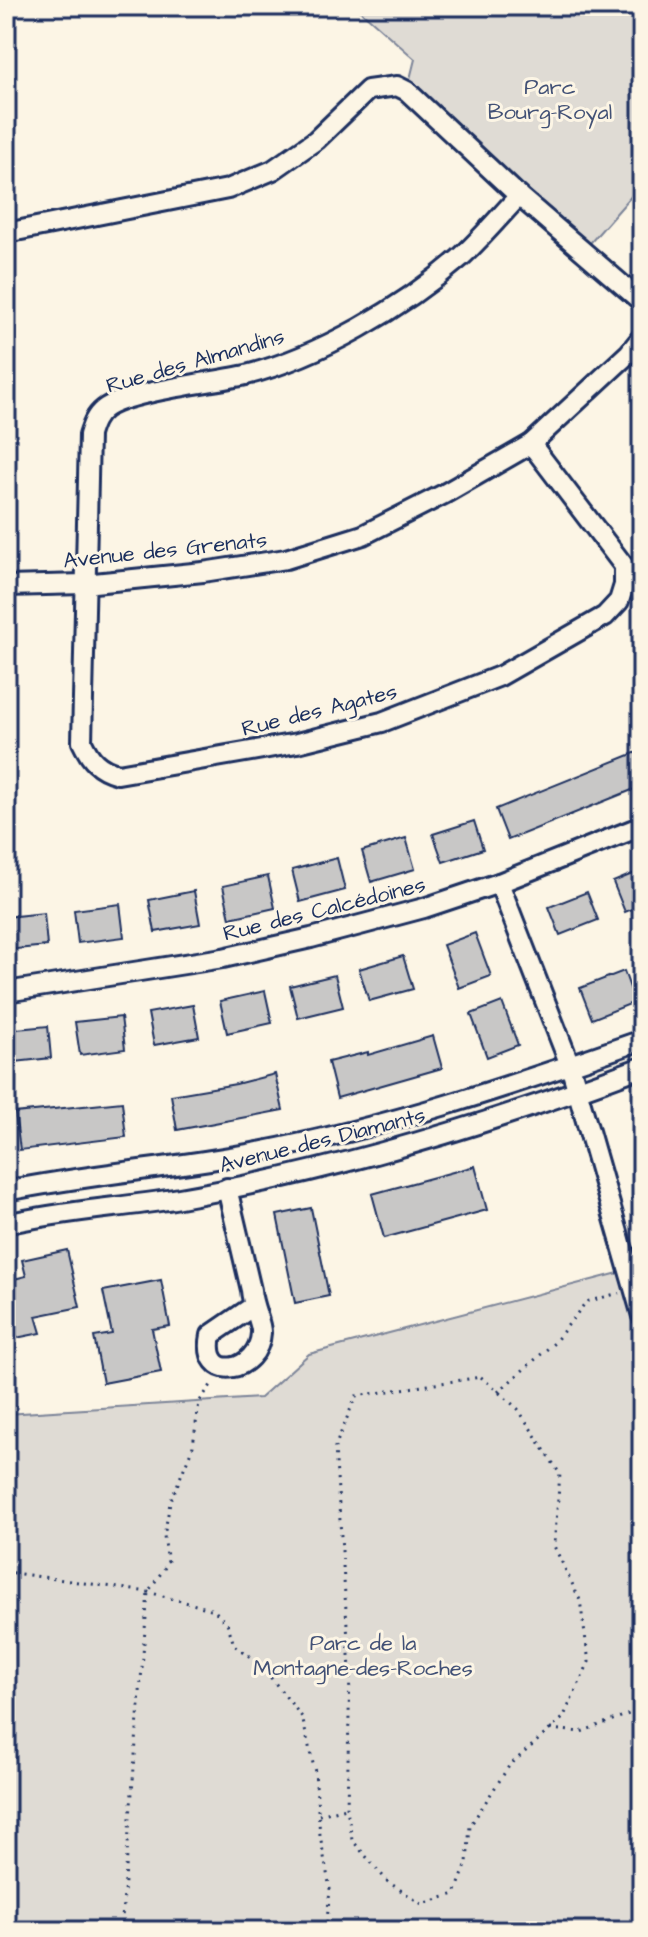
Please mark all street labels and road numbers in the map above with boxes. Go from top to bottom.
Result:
street label: Rue des Almandins [103,321,288,402]
street label: Avenue des Grenats [62,524,269,577]
street label: Rue des Agates [238,676,401,746]
street label: Rue des Calcédoines [220,869,429,950]
street label: Avenue des Diamants [216,1100,429,1181]

